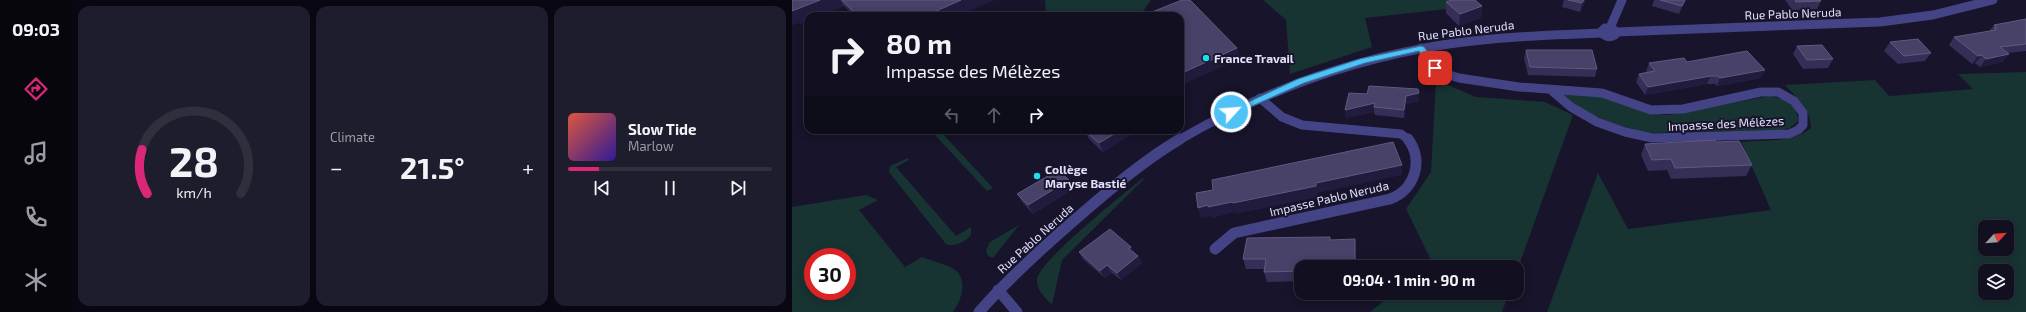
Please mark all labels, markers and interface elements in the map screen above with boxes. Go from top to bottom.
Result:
street label: Rue Pablo Neruda [1744,4,1842,22]
street label: Rue Pablo Neruda [1417,17,1515,43]
text: 09:03 [12,18,60,40]
text: 80 m [886,26,952,60]
icon: right [820,28,872,80]
place label: France Travail [1214,51,1294,65]
pin [1418,51,1452,85]
marker: France Travail [1201,53,1211,63]
icon: arrive [1424,57,1446,79]
text: Impasse des Mélèzes [886,60,1060,82]
icon: directions [22,75,50,103]
position arrow [1210,91,1252,133]
icon: left [941,104,963,126]
icon: ahead [983,104,1005,126]
icon: right [1025,104,1047,126]
street label: Impasse des Mélèzes [1668,113,1784,133]
text: Slow Tide [628,120,696,138]
text: Climate [330,129,375,145]
text: 28 [169,135,219,185]
text: Marlow [628,138,674,154]
icon: music [22,139,50,167]
text: 21.5° [400,149,465,185]
text: − [330,154,343,180]
text: + [522,154,534,180]
place label: Collège Maryse Bastié [1045,162,1127,191]
marker: Collège Maryse Bastié [1032,171,1042,181]
icon: previous [591,177,613,199]
icon: pause [659,177,681,199]
icon: next [727,177,749,199]
street label: Impasse Pablo Neruda [1268,177,1390,219]
text: km/h [176,184,212,201]
street label: Rue Pablo Neruda [994,200,1076,276]
icon: phone [22,203,50,231]
north arrow [1978,220,2014,256]
map controls [1978,220,2014,300]
speed limit sign: 30 [804,248,856,300]
button: layers [1978,264,2014,300]
icon: climate [22,266,50,294]
text: 09:04 · 1 min · 90 m [1343,271,1475,289]

